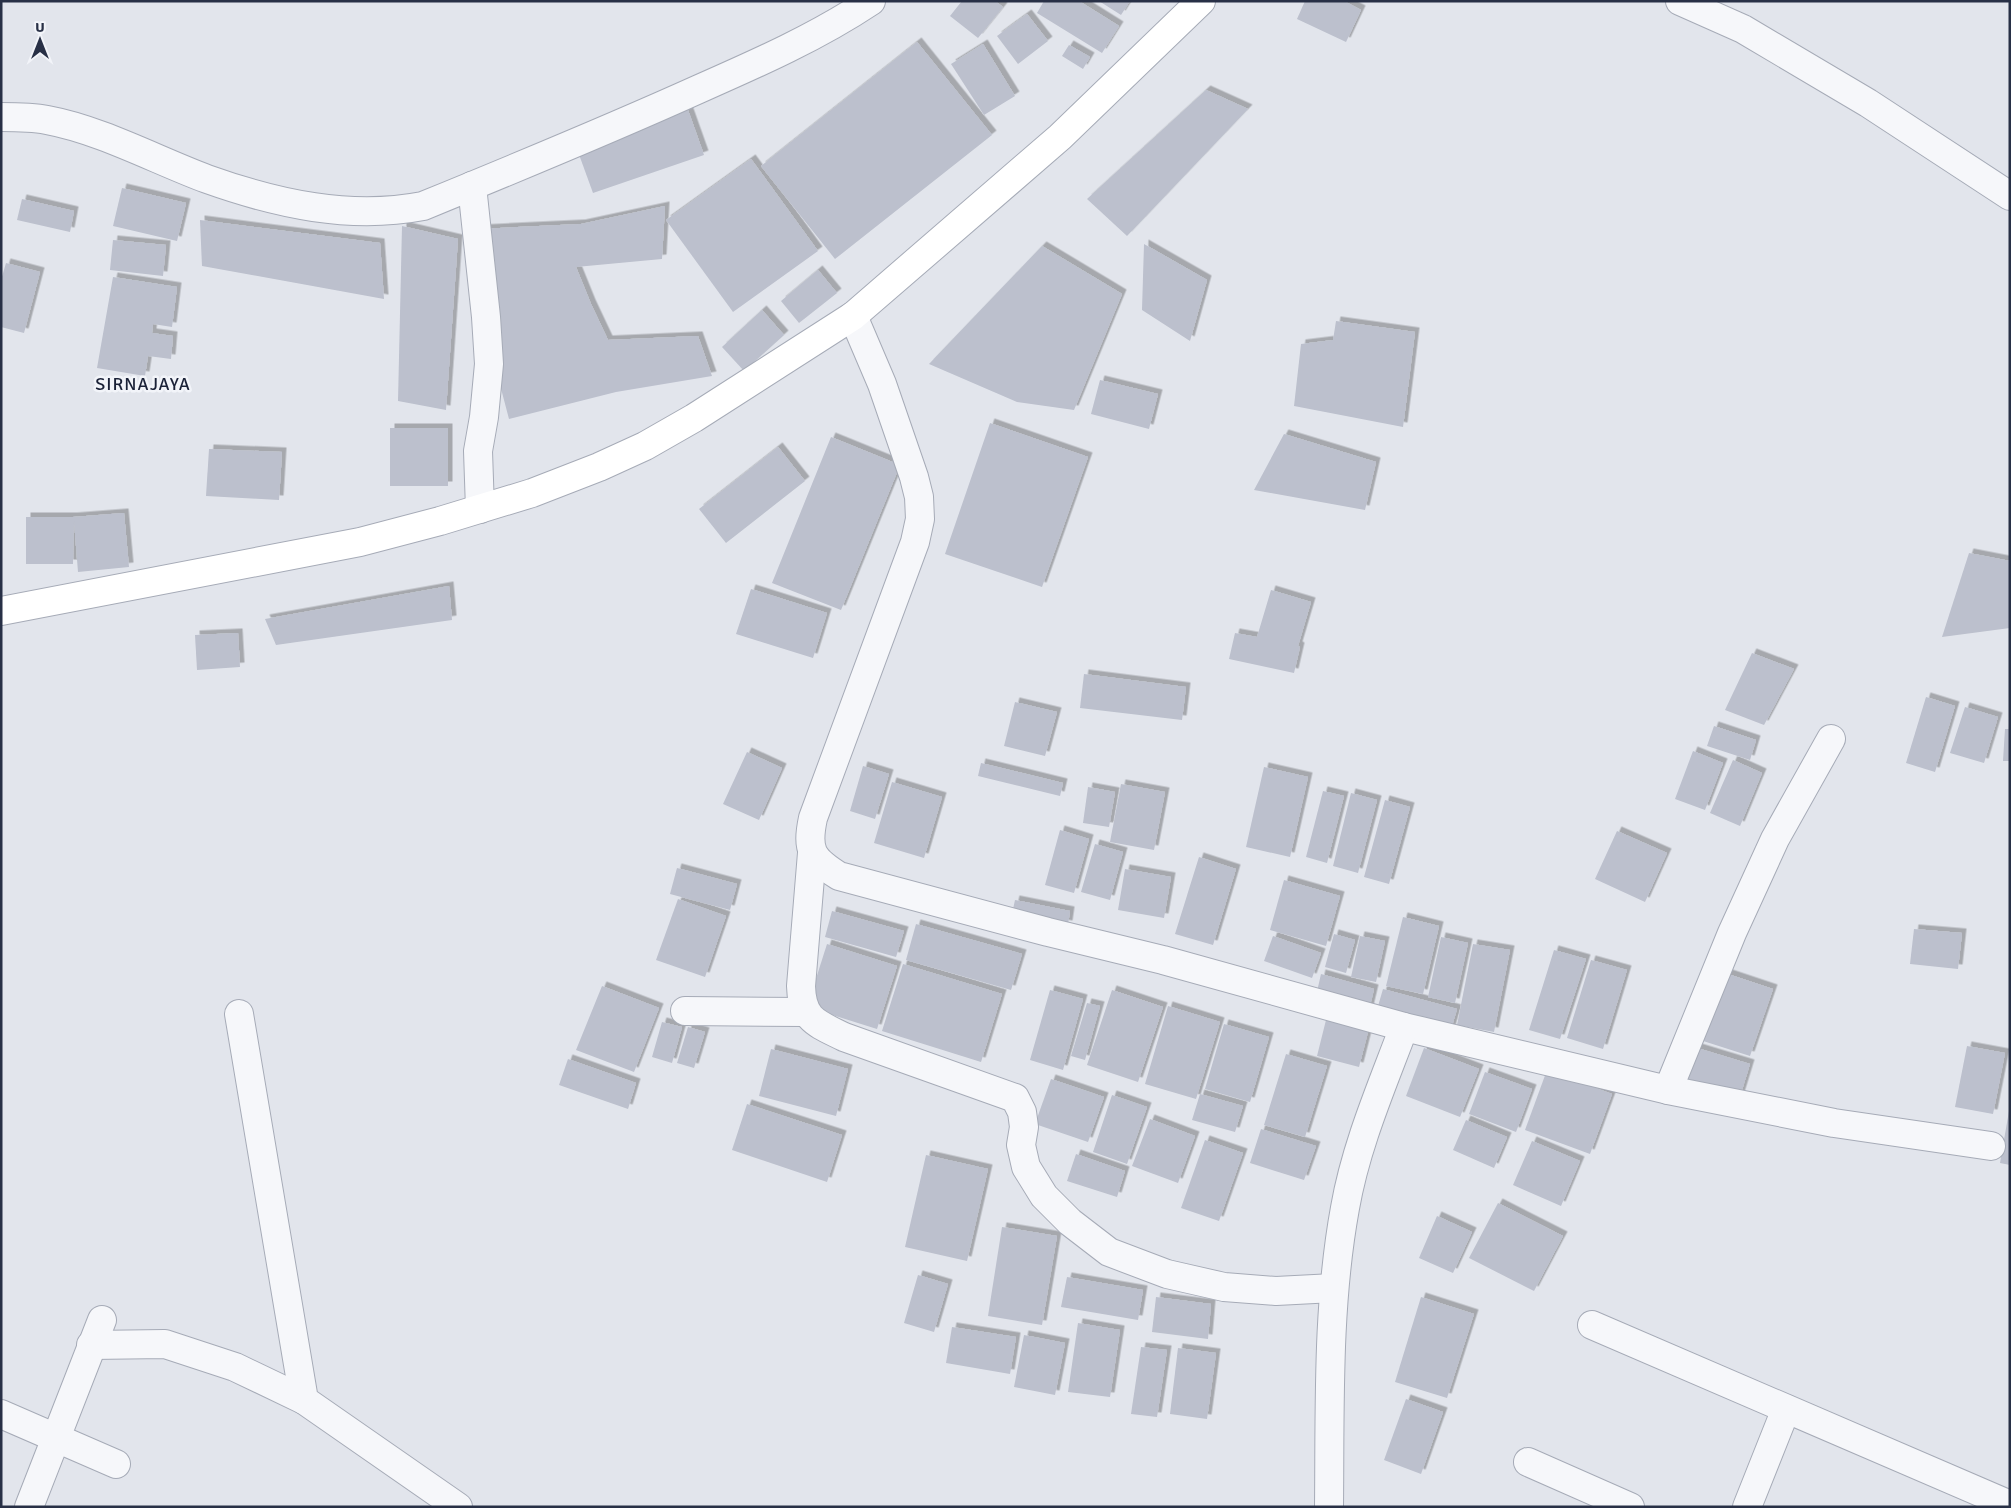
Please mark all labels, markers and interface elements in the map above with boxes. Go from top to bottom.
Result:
north arrow [15,15,65,65]
text: U [35,19,45,36]
district label: SIRNAJAYA [95,373,191,395]

